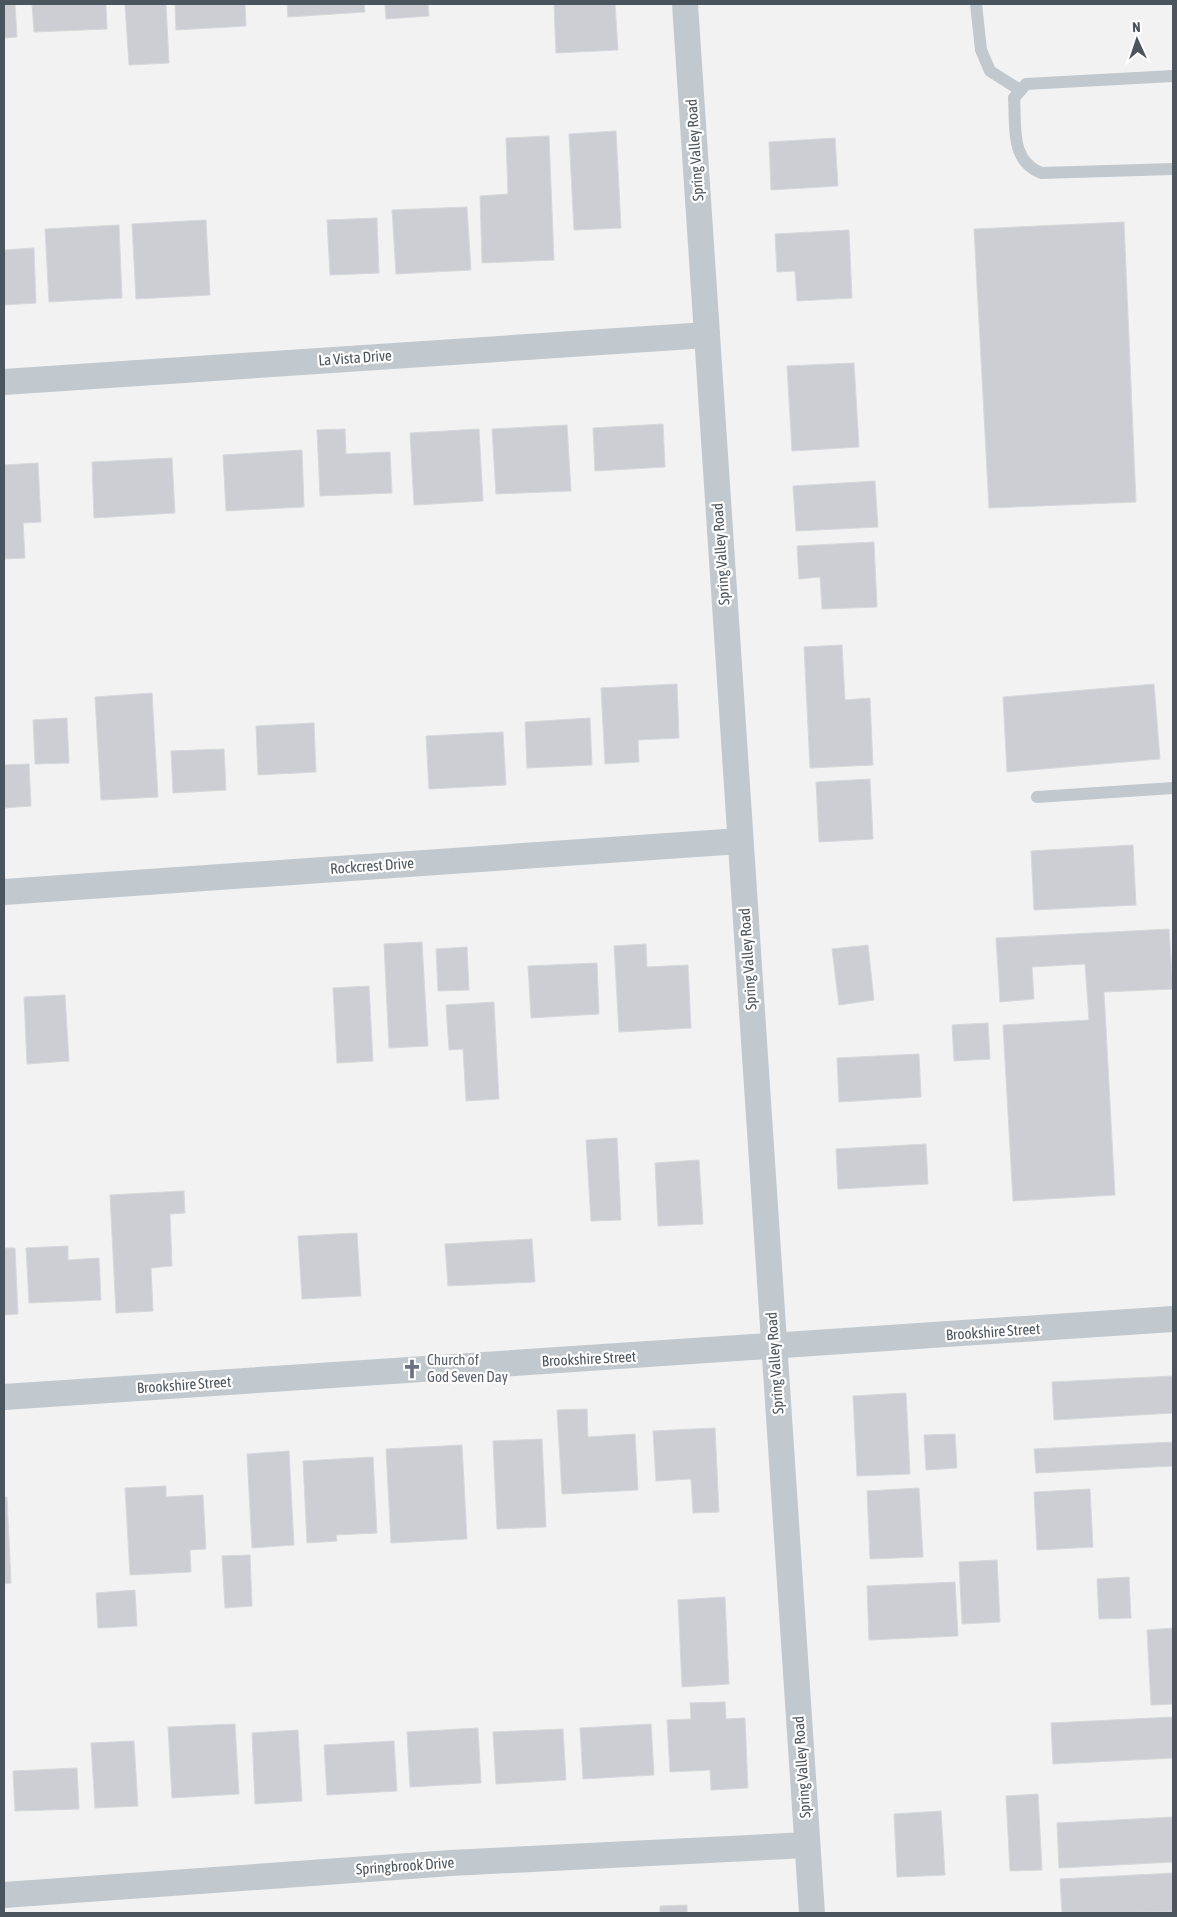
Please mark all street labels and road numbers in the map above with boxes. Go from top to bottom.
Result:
street label: Spring Valley Road [682,98,707,202]
street label: La Vista Drive [318,346,392,369]
street label: Spring Valley Road [708,502,733,606]
street label: Rockcrest Drive [329,854,415,877]
street label: Spring Valley Road [735,907,760,1011]
street label: Spring Valley Road [762,1311,787,1415]
street label: Brookshire Street [945,1320,1041,1343]
street label: Brookshire Street [541,1348,637,1369]
street label: Brookshire Street [136,1373,232,1396]
street label: Spring Valley Road [789,1715,814,1819]
street label: Springbrook Drive [355,1854,455,1877]

